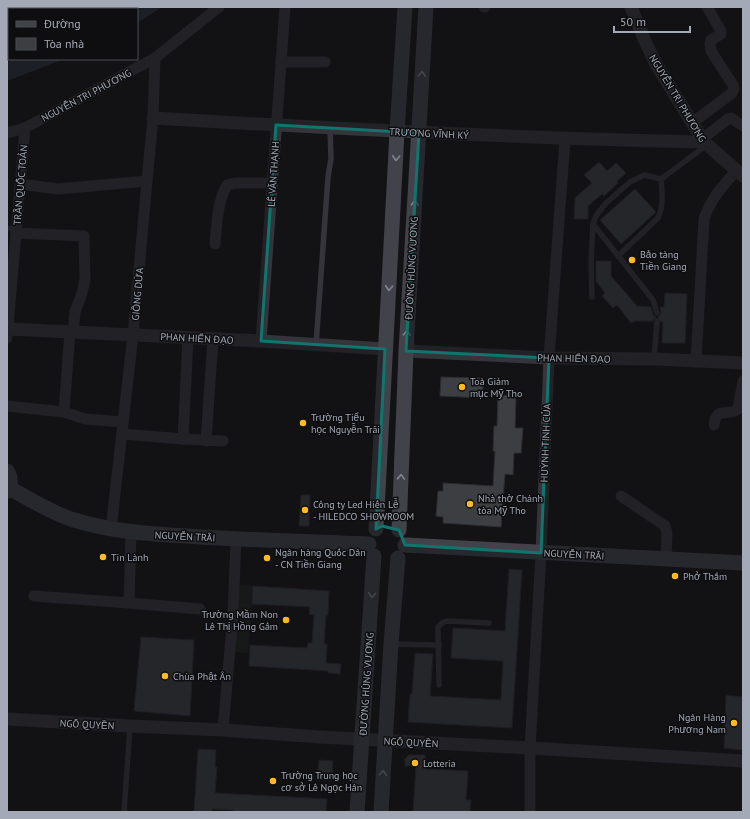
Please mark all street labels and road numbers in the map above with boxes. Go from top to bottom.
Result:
street label: NGUYỄN TRI PHƯƠNG [646,52,709,144]
street label: NGUYỄN TRI PHƯƠNG [39,66,133,125]
street label: TRƯƠNG VĨNH KÝ [389,125,470,142]
street label: LÊ VĂN THẠNH [265,141,282,207]
street label: TRẦN QUỐC TOẢN [11,144,30,226]
street label: ĐƯỜNG HÙNG VƯƠNG [402,216,421,321]
street label: GIỒNG DỨA [129,267,146,321]
street label: PHAN HIỂN ĐẠO [160,330,234,347]
street label: PHAN HIỂN ĐẠO [537,351,611,366]
street label: HUỲNH TỊNH CỦA [538,403,553,483]
street label: NGUYỄN TRÃI [154,528,216,545]
street label: NGUYỄN TRÃI [543,546,605,563]
street label: ĐƯỜNG HÙNG VƯƠNG [356,632,377,737]
street label: NGÔ QUYỀN [59,717,115,732]
street label: NGÔ QUYỀN [383,735,439,750]

